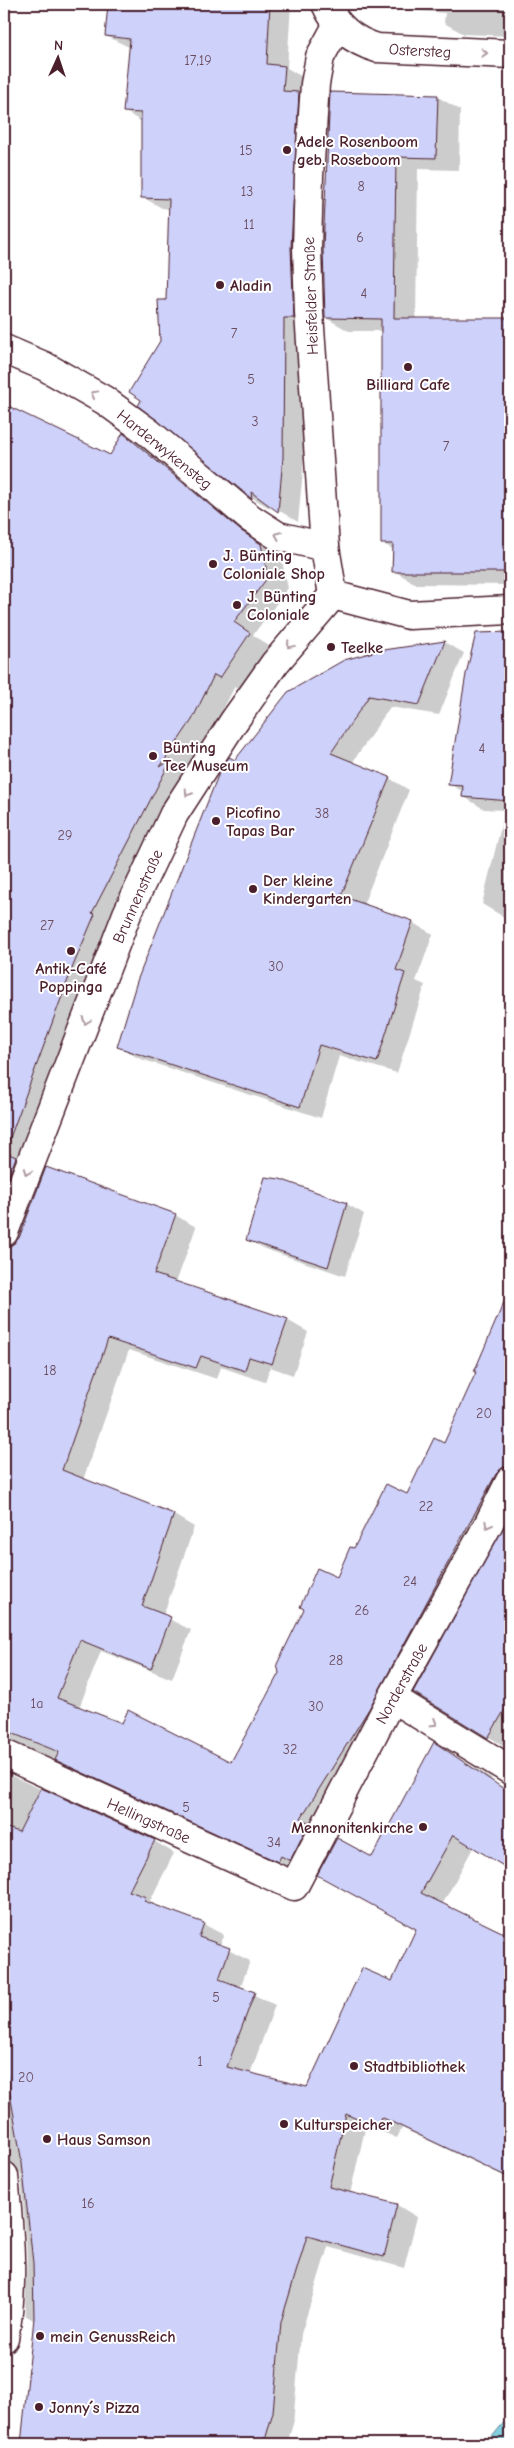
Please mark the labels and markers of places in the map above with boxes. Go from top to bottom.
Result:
place label: Adele Rosenboom geb. Roseboom [297,133,418,169]
marker: Adele Rosenboom geb. Roseboom [281,144,293,156]
place label: Aladin [230,277,272,295]
marker: Aladin [214,279,226,291]
marker: Billiard Cafe [402,361,414,373]
place label: Billiard Cafe [366,376,450,394]
place label: J. Bünting Coloniale Shop [223,547,325,583]
marker: J. Bünting Coloniale Shop [207,558,219,570]
place label: J. Bünting Coloniale [247,588,316,624]
marker: J. Bünting Coloniale [231,599,243,611]
place label: Teelke [341,639,383,657]
marker: Teelke [325,641,337,653]
place label: Bünting Tee Museum [163,739,248,775]
marker: Bünting Tee Museum [147,750,159,762]
place label: Picofino Tapas Bar [226,804,295,840]
marker: Picofino Tapas Bar [210,815,222,827]
place label: Der kleine Kindergarten [263,872,352,908]
marker: Der kleine Kindergarten [247,883,259,895]
marker: Antik-Café Poppinga [65,945,77,957]
place label: Antik-Café Poppinga [35,960,107,996]
place label: Mennonitenkirche [291,1819,413,1837]
marker: Mennonitenkirche [417,1821,429,1833]
place label: Stadtbibliothek [364,2058,465,2076]
marker: Stadtbibliothek [348,2060,360,2072]
place label: Kulturspeicher [294,2116,393,2134]
marker: Kulturspeicher [278,2118,290,2130]
place label: Haus Samson [57,2131,151,2149]
marker: Haus Samson [41,2133,53,2145]
place label: mein GenussReich [50,2328,176,2346]
marker: mein GenussReich [34,2330,46,2342]
place label: Jonny´s Pizza [49,2399,140,2417]
marker: Jonny´s Pizza [33,2401,45,2413]

